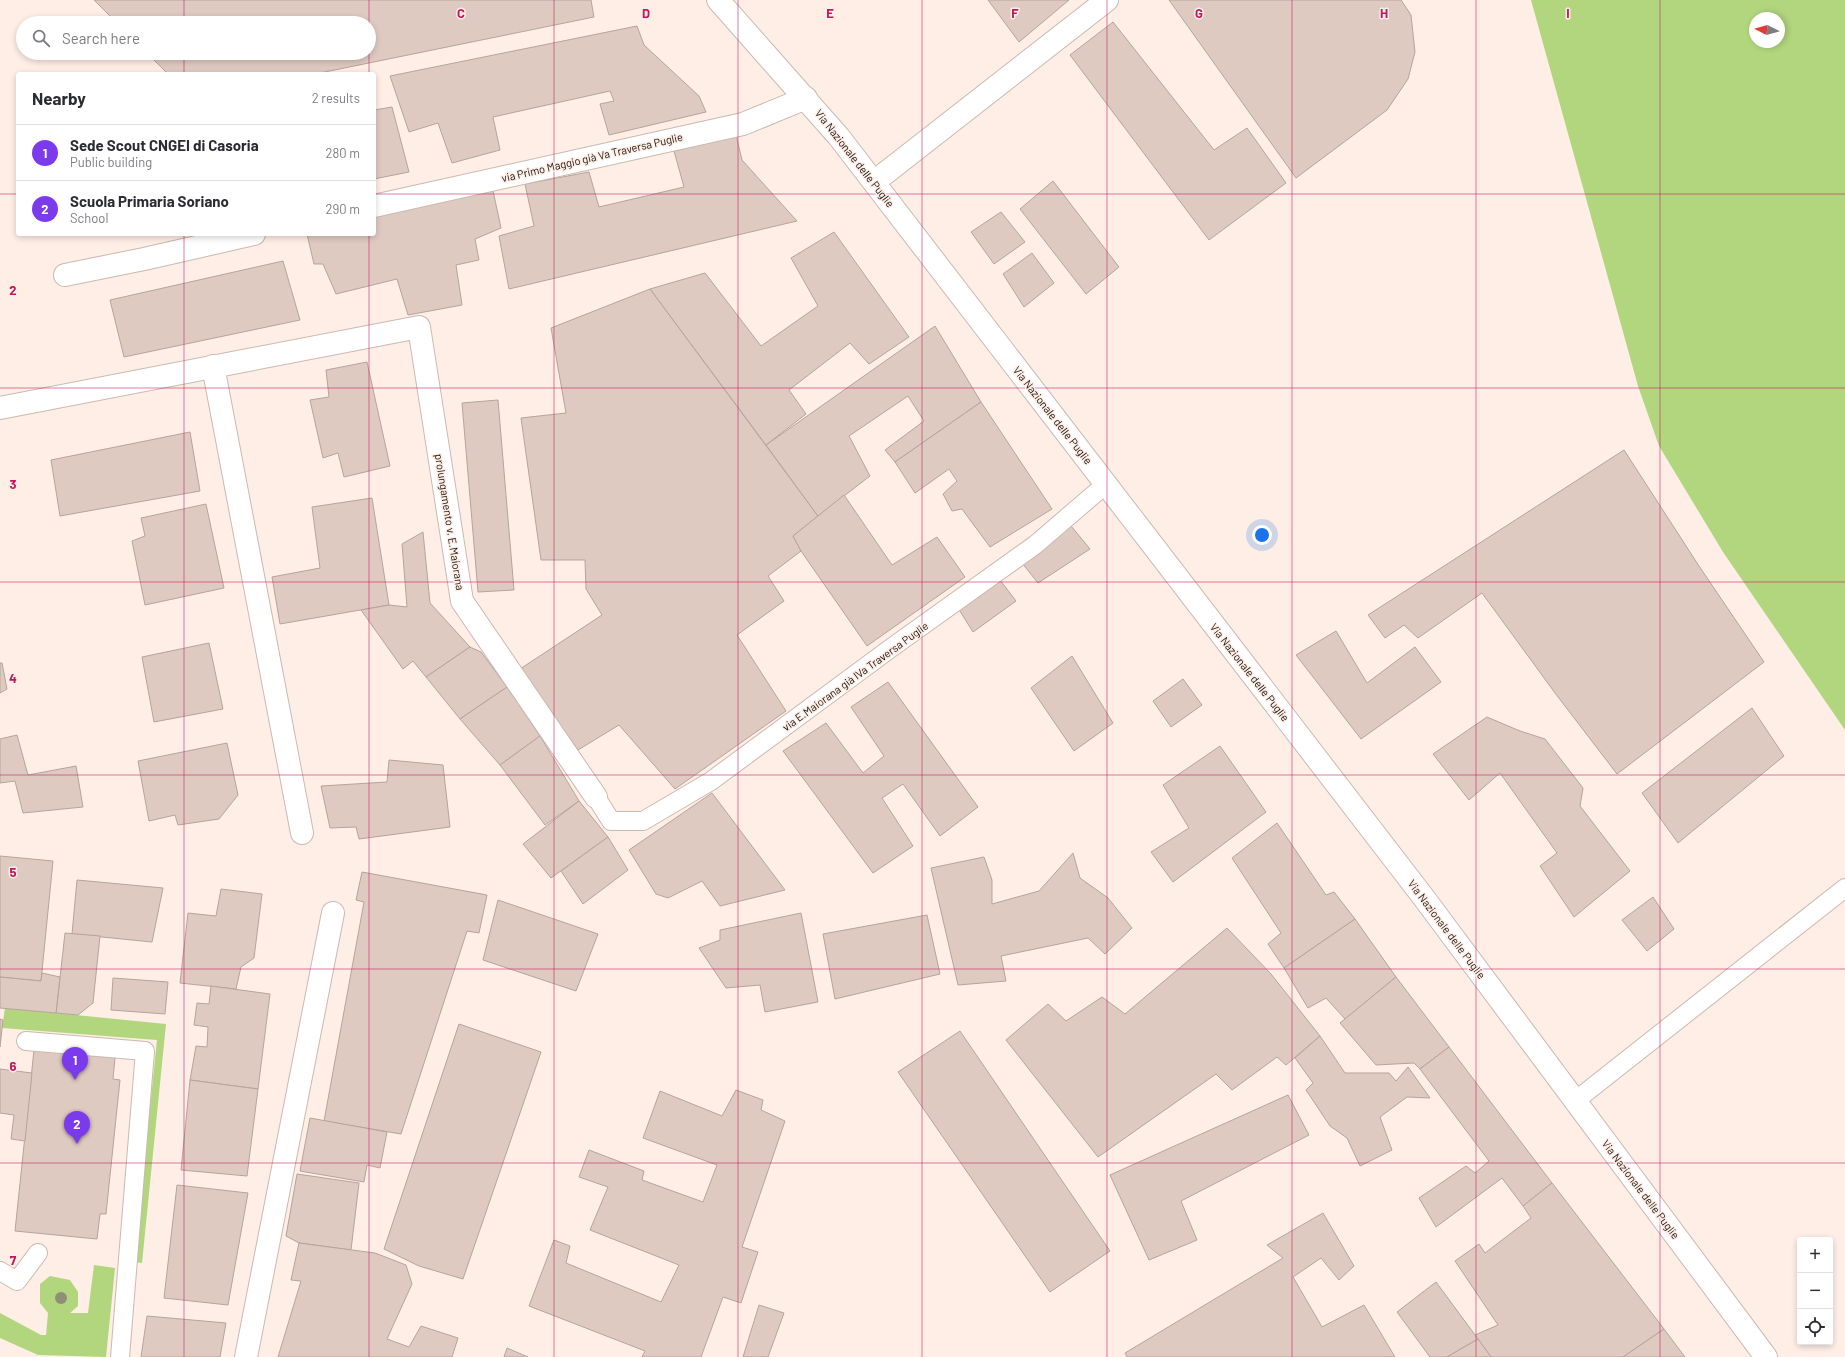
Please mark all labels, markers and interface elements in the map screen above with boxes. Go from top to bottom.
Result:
text: C [457,5,465,21]
text: D [642,5,650,21]
text: E [826,5,834,21]
text: F [1011,5,1019,21]
text: G [1195,5,1203,21]
text: H [1380,5,1388,21]
text: I [1566,5,1570,21]
north arrow [1749,12,1785,48]
search box [16,16,376,60]
icon: search [30,27,52,49]
text: Search here [62,29,140,47]
text: Nearby [32,88,86,108]
text: 2 results [312,90,360,106]
street label: Via Nazionale delle Puglie [813,107,897,210]
street label: via Primo Maggio già Va Traversa Puglie [500,130,684,184]
text: Sede Scout CNGEI di Casoria [70,136,259,154]
text: 1 [43,145,47,161]
text: 280 m [326,145,360,161]
text: Public building [70,154,152,170]
text: Scuola Primaria Soriano [70,192,229,210]
text: 2 [41,201,49,217]
text: 290 m [326,201,360,217]
text: School [70,210,108,226]
text: 2 [9,282,17,298]
street label: Via Nazionale delle Puglie [1011,364,1095,467]
street label: prolungamento v. E.Maiorana [433,453,467,591]
text: 3 [9,476,17,492]
your location [1252,525,1272,545]
street label: via E.Maiorana già IVa Traversa Puglie [780,619,931,733]
street label: Via Nazionale delle Puglie [1208,621,1292,724]
text: 4 [9,670,17,686]
text: 5 [9,864,17,880]
street label: Via Nazionale delle Puglie [1406,877,1489,981]
pin: 1 [62,1047,88,1080]
text: 6 [10,1058,17,1074]
pin: 2 [64,1111,90,1144]
street label: Via Nazionale delle Puglie [1600,1137,1683,1241]
map controls [1797,1237,1833,1345]
button: + [1797,1237,1833,1273]
text: 7 [10,1252,17,1268]
button: − [1797,1273,1833,1309]
button: locate [1797,1309,1833,1345]

